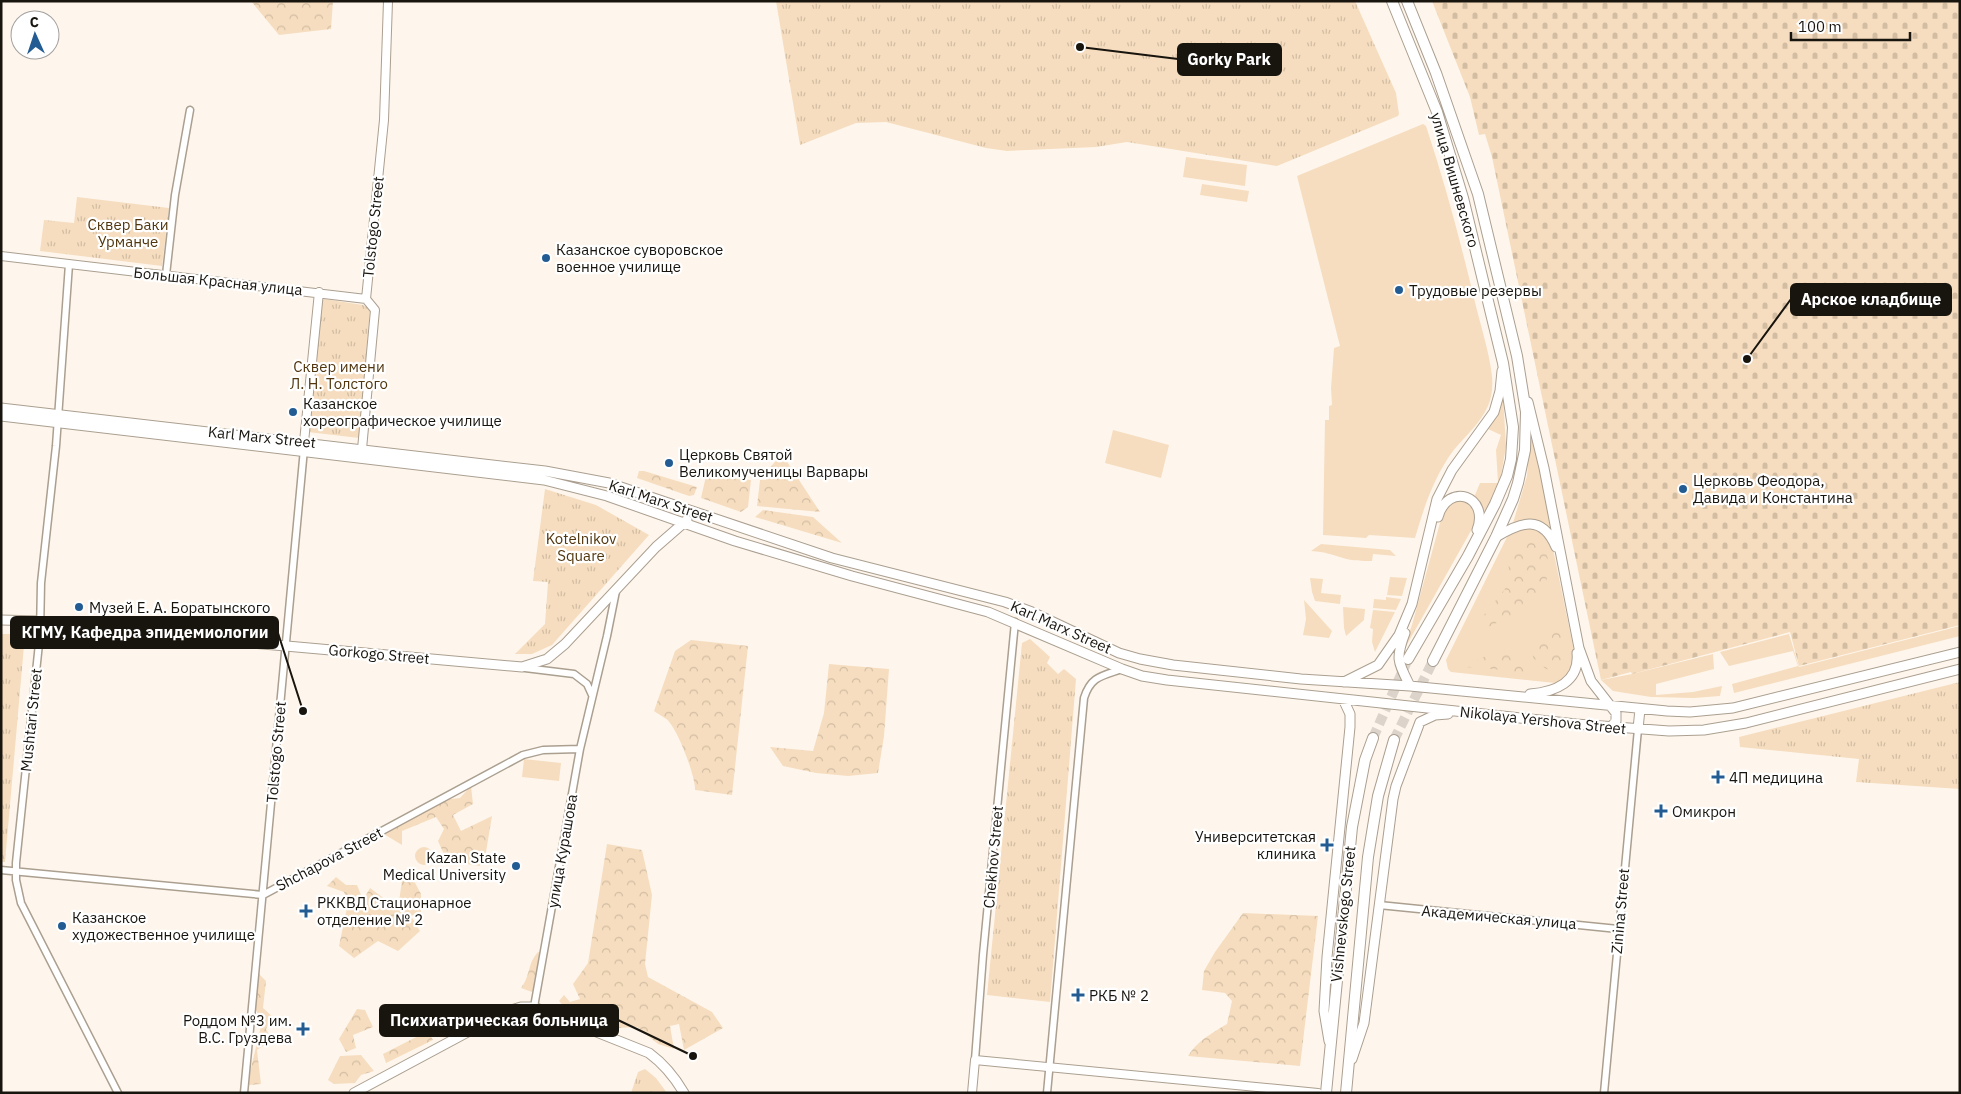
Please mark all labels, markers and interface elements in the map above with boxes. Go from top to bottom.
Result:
north arrow [10,10,60,60]
scale bar [1791,10,1910,42]
text: С [29,13,39,31]
text: 100 m [1798,17,1842,36]
callout: Gorky Park [1178,44,1281,75]
text: Gorky Park [1187,49,1272,69]
street label: улица Вишневского [1427,110,1483,250]
street label: Tolstogo Street [358,175,388,279]
park label: Сквер Баки Урманче [87,215,169,251]
place label: Казанское суворовское военное училище [556,240,723,276]
marker: Казанское суворовское военное училище [540,252,552,264]
street label: Большая Красная улица [133,263,303,299]
place label: Трудовые резервы [1409,281,1542,300]
marker: Трудовые резервы [1393,284,1405,296]
callout: Арское кладбище [1791,284,1951,315]
text: Арское кладбище [1801,289,1941,309]
park label: Сквер имени Л. Н. Толстого [290,357,388,393]
place label: Казанское хореографическое училище [303,394,502,430]
marker: Казанское хореографическое училище [287,406,299,418]
street label: Karl Marx Street [207,422,317,452]
place label: Церковь Святой Великомученицы Варвары [679,445,868,481]
marker: Церковь Святой Великомученицы Варвары [663,457,675,469]
place label: Церковь Феодора, Давида и Константина [1693,471,1853,507]
street label: Karl Marx Street [607,475,715,527]
marker: Церковь Феодора, Давида и Константина [1677,483,1689,495]
park label: Kotelnikov Square [546,529,617,565]
street label: Karl Marx Street [1008,596,1114,658]
place label: Музей Е. А. Боратынского [89,598,270,617]
marker: Музей Е. А. Боратынского [73,601,85,613]
callout: КГМУ, Кафедра эпидемиологии [11,617,278,648]
text: КГМУ, Кафедра эпидемиологии [21,622,269,642]
street label: Gorkogo Street [328,640,430,668]
street label: Mushtari Street [16,667,46,773]
street label: Tolstogo Street [262,700,290,804]
street label: Nikolaya Yershova Street [1459,702,1627,738]
place label: 4П медицина [1729,768,1823,787]
marker: 4П медицина [1711,770,1725,784]
street label: улица Курашова [543,792,581,910]
place label: Омикрон [1672,802,1736,821]
marker: Омикрон [1654,804,1668,818]
street label: Chekhov Street [979,805,1007,909]
street label: Shchapova Street [272,823,386,895]
place label: Университетская клиника [1195,827,1316,863]
marker: Университетская клиника [1320,838,1334,852]
street label: Vishnevskogo Street [1326,845,1360,983]
place label: Kazan State Medical University [383,848,507,884]
marker: Kazan State Medical University [510,860,522,872]
street label: Zinina Street [1607,867,1633,955]
place label: РККВД Стационарное отделение № 2 [317,893,472,929]
street label: Академическая улица [1421,901,1577,933]
marker: РККВД Стационарное отделение № 2 [299,904,313,918]
place label: Казанское художественное училище [72,908,255,944]
marker: Казанское художественное училище [56,920,68,932]
place label: РКБ № 2 [1089,986,1149,1005]
marker: РКБ № 2 [1071,988,1085,1002]
callout: Психиатрическая больница [380,1005,618,1036]
text: Психиатрическая больница [390,1010,608,1030]
place label: Роддом №3 им. В.С. Груздева [183,1011,292,1047]
marker: Роддом №3 им. В.С. Груздева [296,1022,310,1036]

